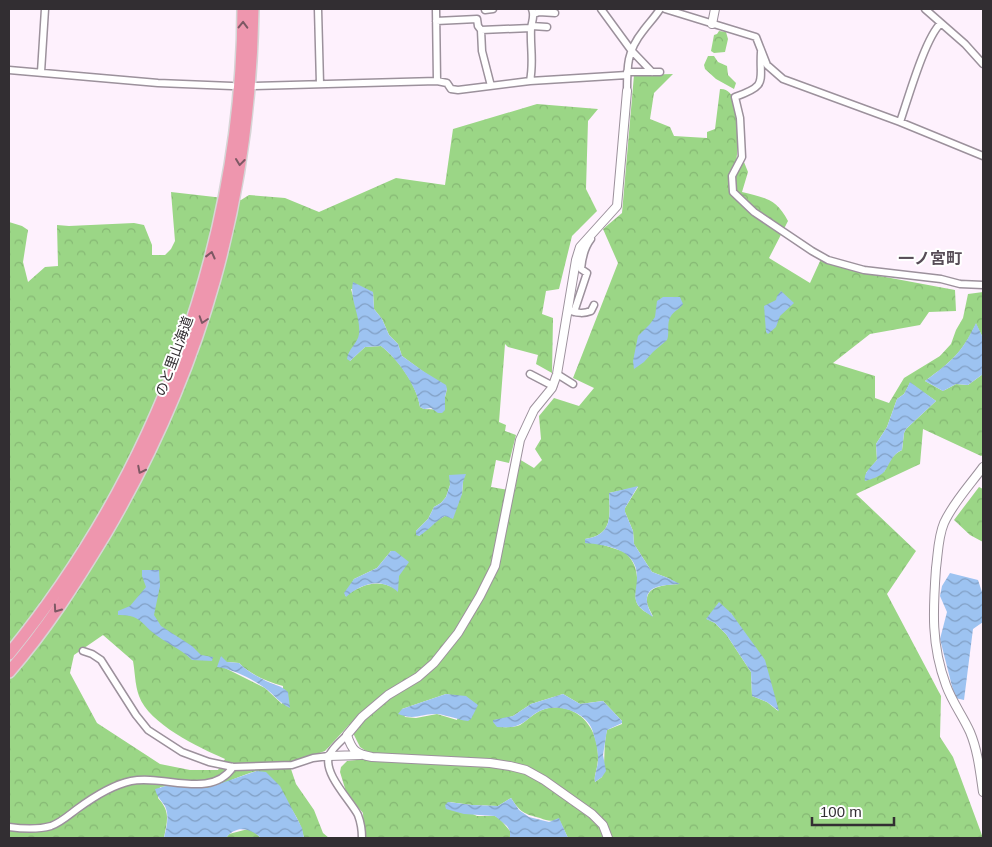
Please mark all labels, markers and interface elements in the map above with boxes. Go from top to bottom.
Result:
one-way arrow [237,21,248,29]
one-way arrow [235,158,246,166]
district label: 一ノ宮町 [898,250,962,267]
one-way arrow [206,252,216,260]
street label: のと里山海道 [152,314,196,398]
one-way arrow [199,315,209,324]
one-way arrow [137,464,147,473]
one-way arrow [54,603,63,613]
scale bar [812,794,894,826]
text: 100 m [820,803,862,820]

